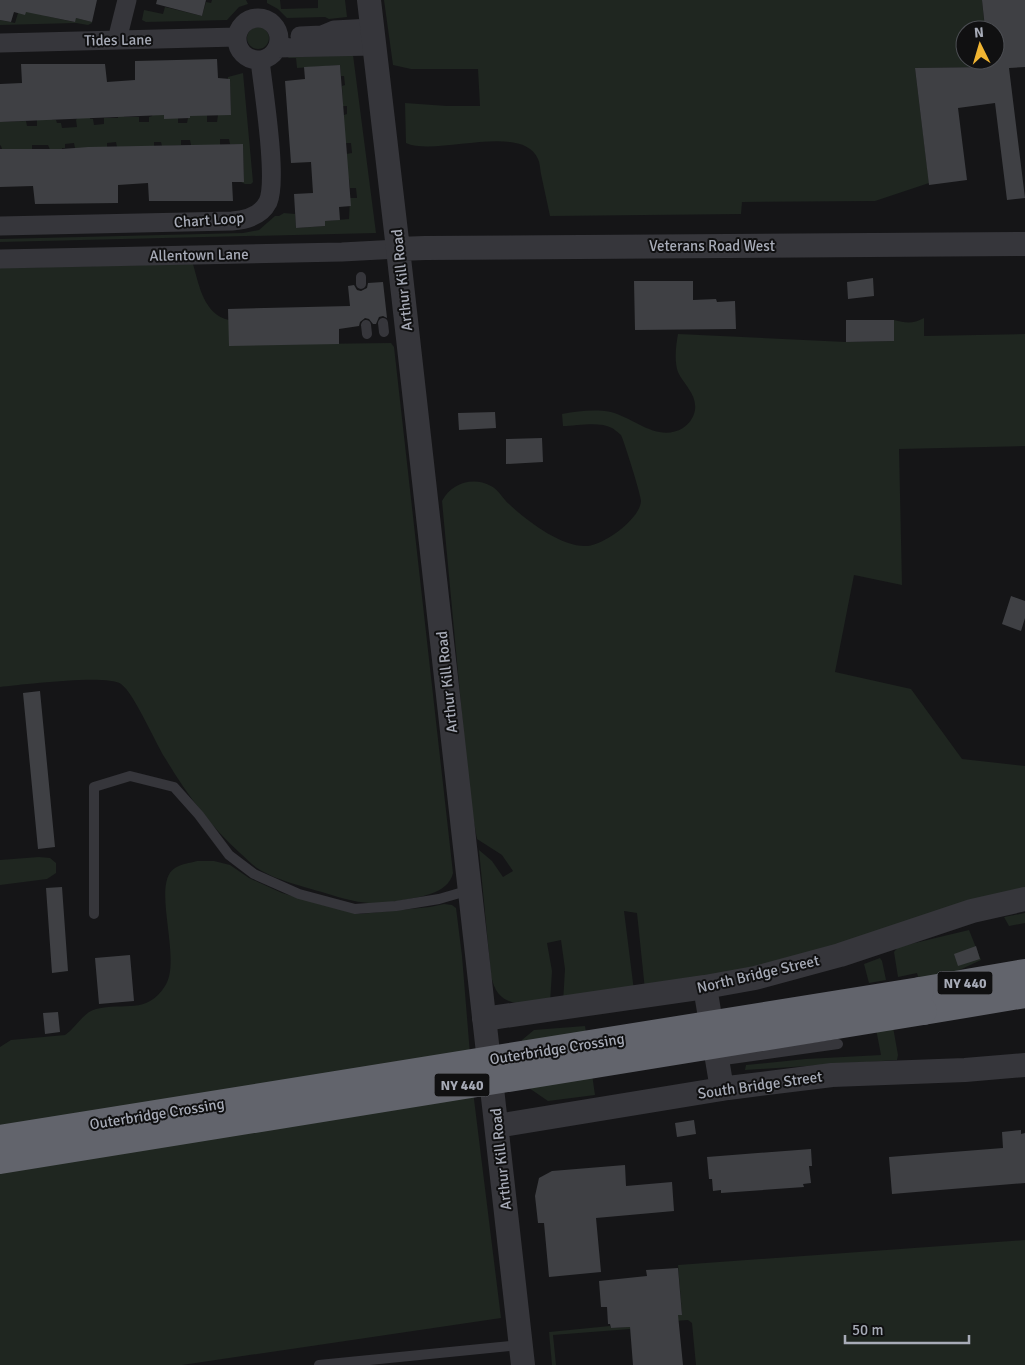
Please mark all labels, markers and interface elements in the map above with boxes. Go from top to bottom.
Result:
north arrow [955,20,1005,70]
text: N [973,24,985,41]
street label: Tides Lane [84,30,152,50]
street label: Chart Loop [173,209,245,231]
street label: Arthur Kill Road [388,228,416,332]
street label: Veterans Road West [649,237,775,255]
street label: Allentown Lane [149,245,249,265]
street label: Arthur Kill Road [433,630,461,734]
street label: North Bridge Street [695,951,821,997]
road number: NY 440 [938,971,992,994]
street label: Outerbridge Crossing [488,1029,626,1069]
street label: South Bridge Street [697,1067,823,1103]
road number: NY 440 [434,1074,490,1096]
street label: Outerbridge Crossing [88,1094,226,1134]
street label: Arthur Kill Road [487,1107,515,1211]
scale bar [845,1312,969,1344]
text: 50 m [852,1321,883,1339]

